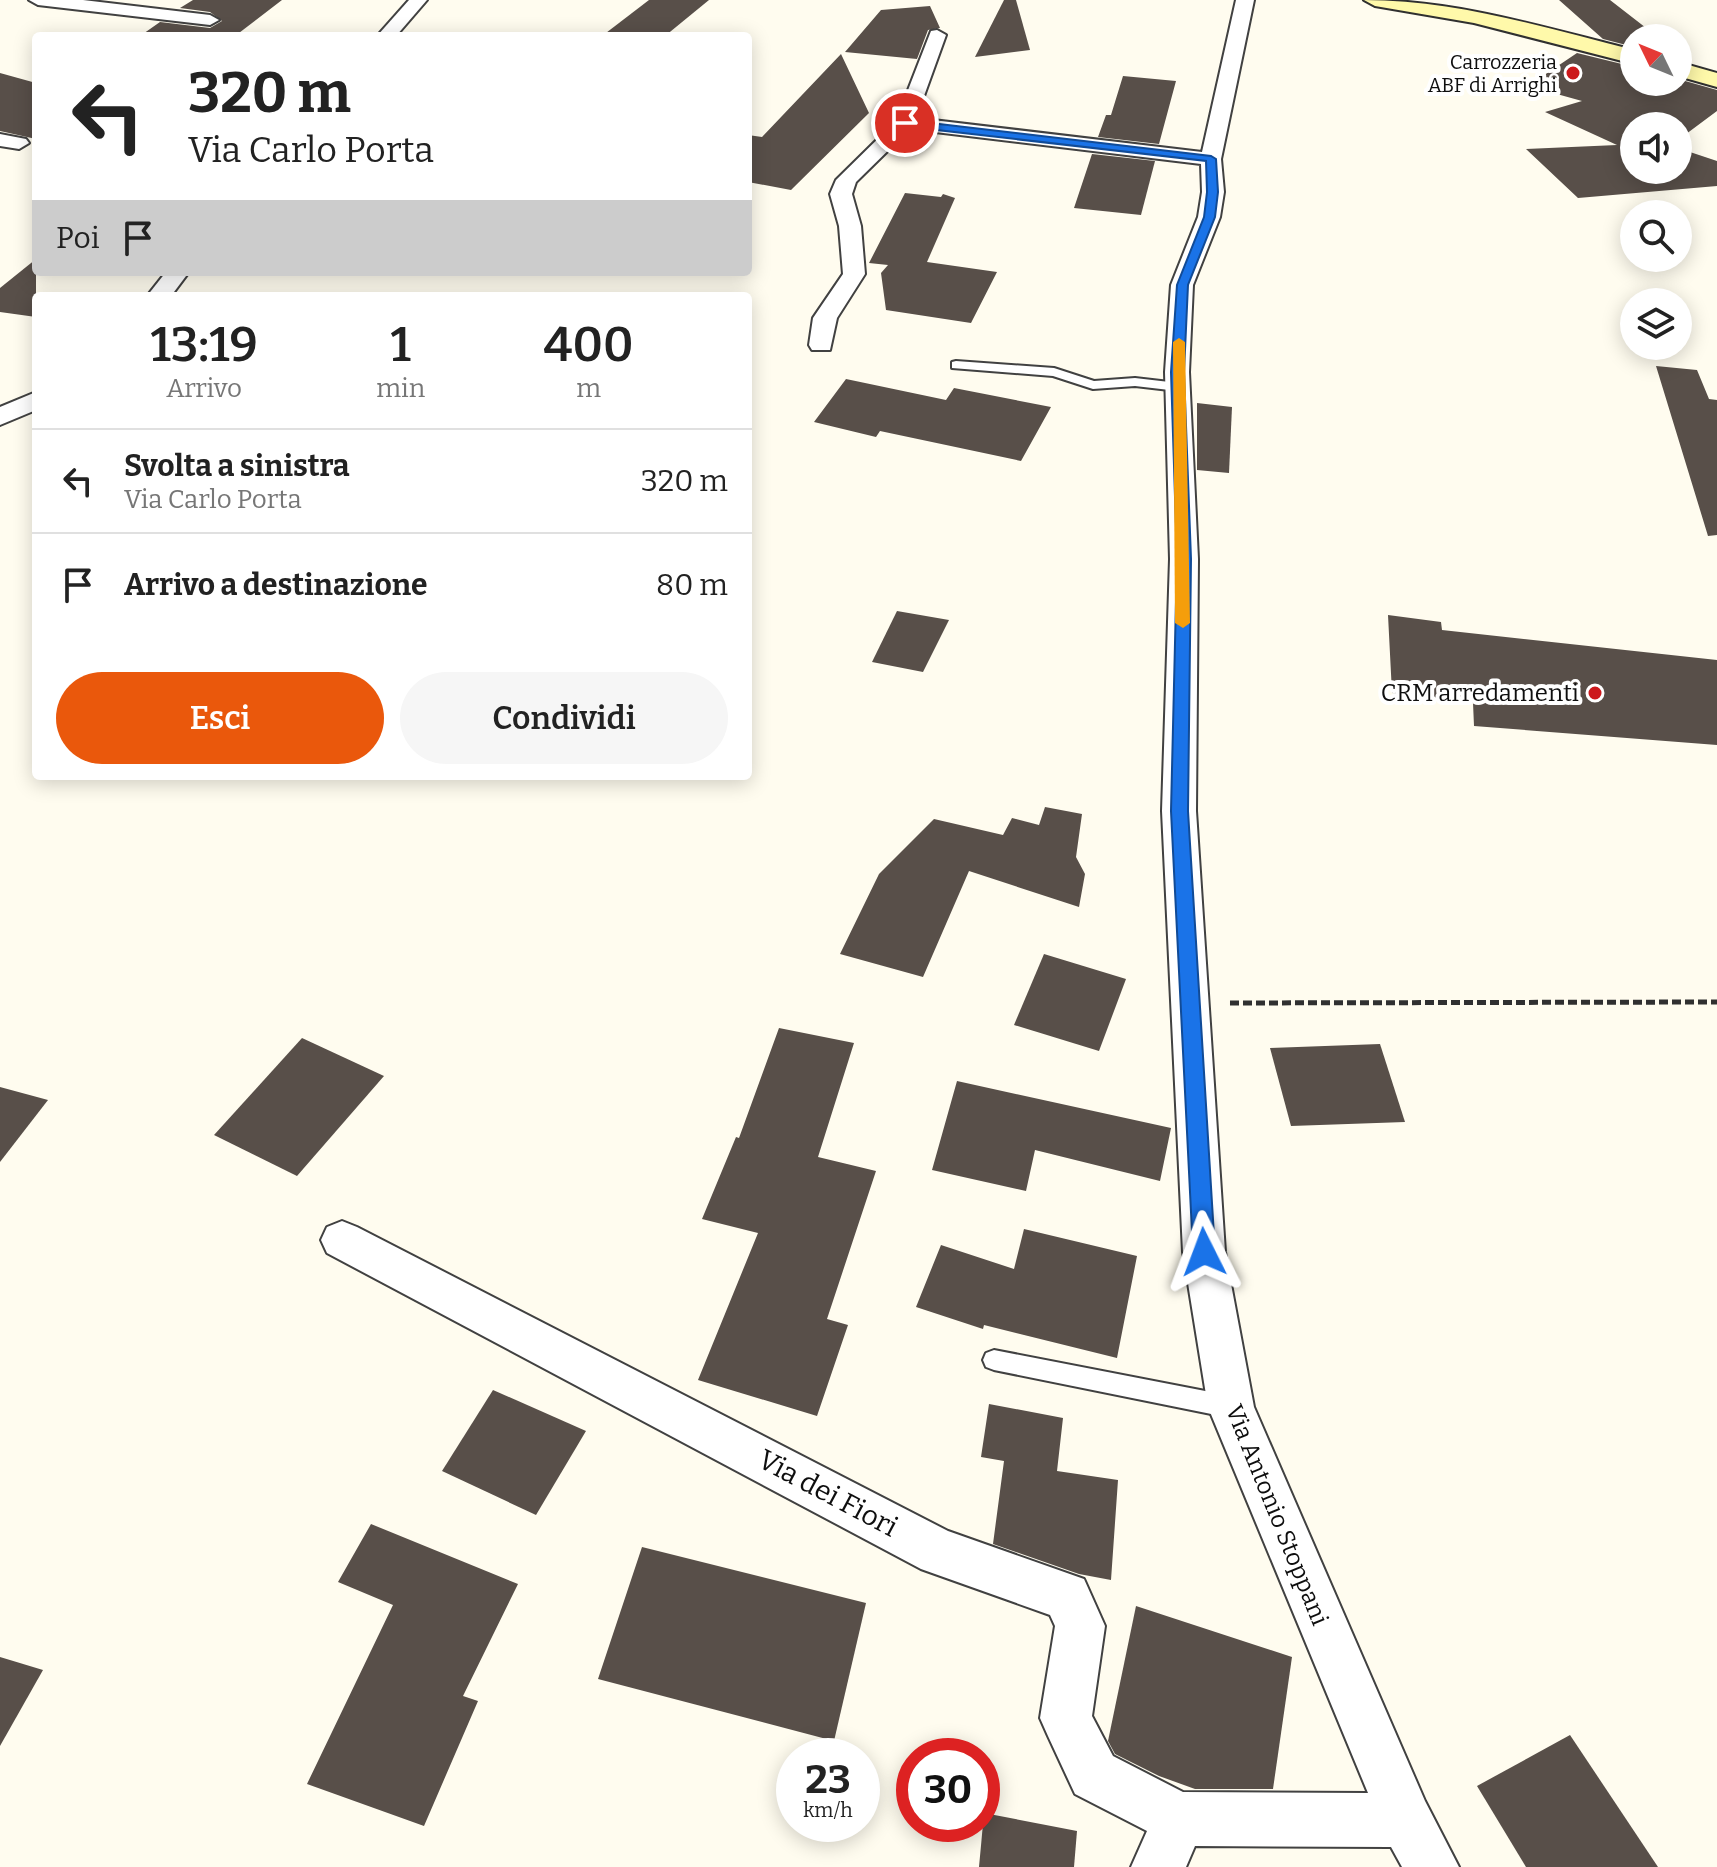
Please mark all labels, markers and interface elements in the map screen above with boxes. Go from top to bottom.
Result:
north arrow [1620,24,1692,96]
map controls [1620,24,1692,360]
place label: Carrozzeria ABF di Arrighi [1428,50,1557,97]
text: 320 m [188,60,351,127]
icon: left [56,64,160,168]
marker: Carrozzeria ABF di Arrighi [1564,64,1582,82]
pin [871,89,939,157]
icon: arrive [883,101,927,145]
button: sound [1620,112,1692,184]
text: Via Carlo Porta [188,128,434,172]
button: search [1620,200,1692,272]
icon: arrive [116,216,160,260]
text: Poi [56,220,100,256]
button: layers [1620,288,1692,360]
text: 13:19 [150,316,258,374]
text: 1 [390,316,411,374]
text: 400 [544,316,634,374]
text: Arrivo [166,373,242,404]
text: min [376,373,425,404]
text: m [576,373,601,404]
text: Svolta a sinistra [124,448,350,484]
icon: left [56,459,100,503]
text: 320 m [641,463,728,499]
text: Via Carlo Porta [124,484,302,515]
icon: arrive [56,563,100,607]
text: Arrivo a destinazione [124,567,427,603]
text: 80 m [656,567,728,603]
button: Esci [56,672,384,764]
button: Condividi [400,672,728,764]
place label: CRM arredamenti [1381,679,1579,707]
marker: CRM arredamenti [1586,684,1604,702]
position arrow [1162,1210,1246,1294]
street label: Via Antonio Stoppani [1220,1401,1334,1629]
street label: Via dei Fiori [753,1443,903,1543]
speed limit sign: 30 [896,1738,1000,1842]
text: 23 [805,1756,851,1804]
text: km/h [803,1798,853,1822]

